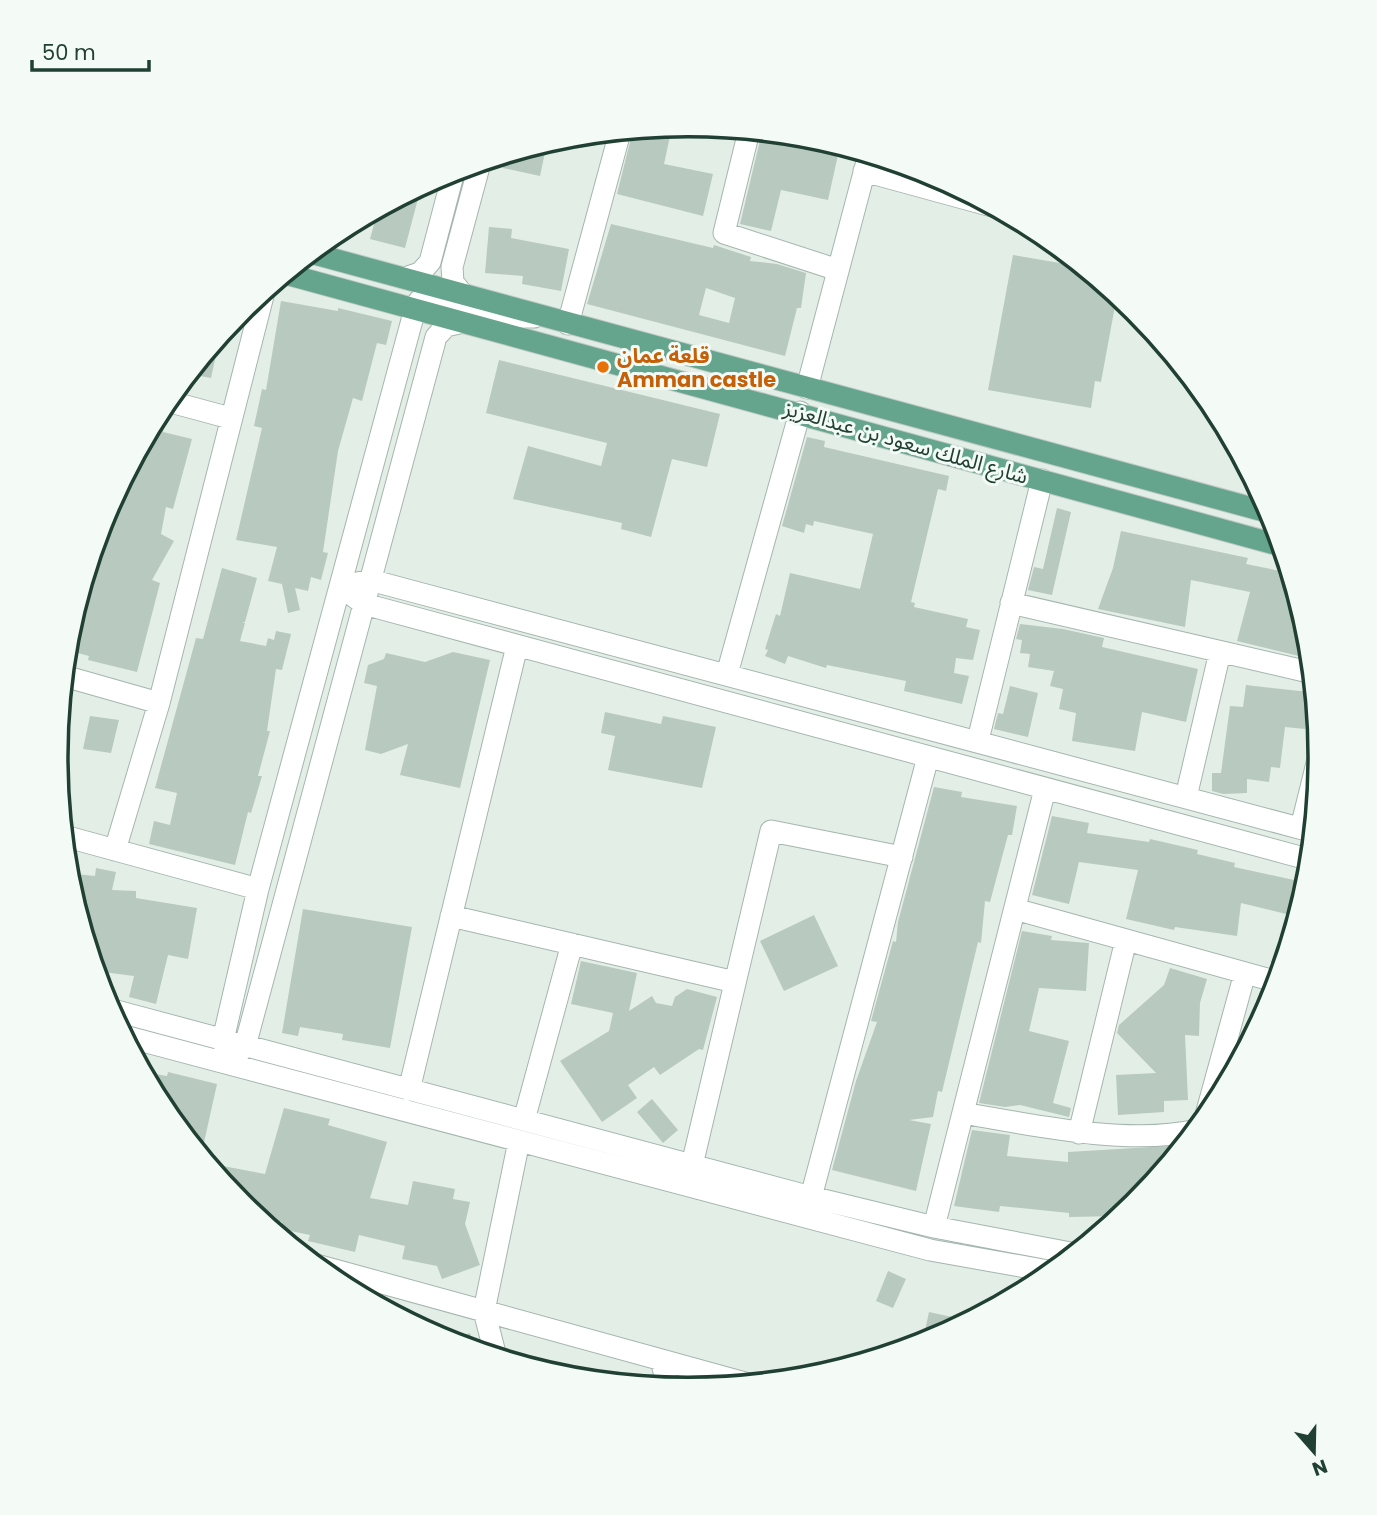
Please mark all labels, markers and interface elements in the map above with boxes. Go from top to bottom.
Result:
scale bar [32,28,149,72]
text: 50 m [42,38,96,67]
place label: قلعة عمان Amman castle [617,341,776,394]
marker: قلعة عمان Amman castle [595,359,611,375]
street label: شارع الملك سعود بن عبدالعزيز [779,393,1031,492]
north arrow [1279,1417,1349,1487]
text: N [1308,1452,1331,1483]

